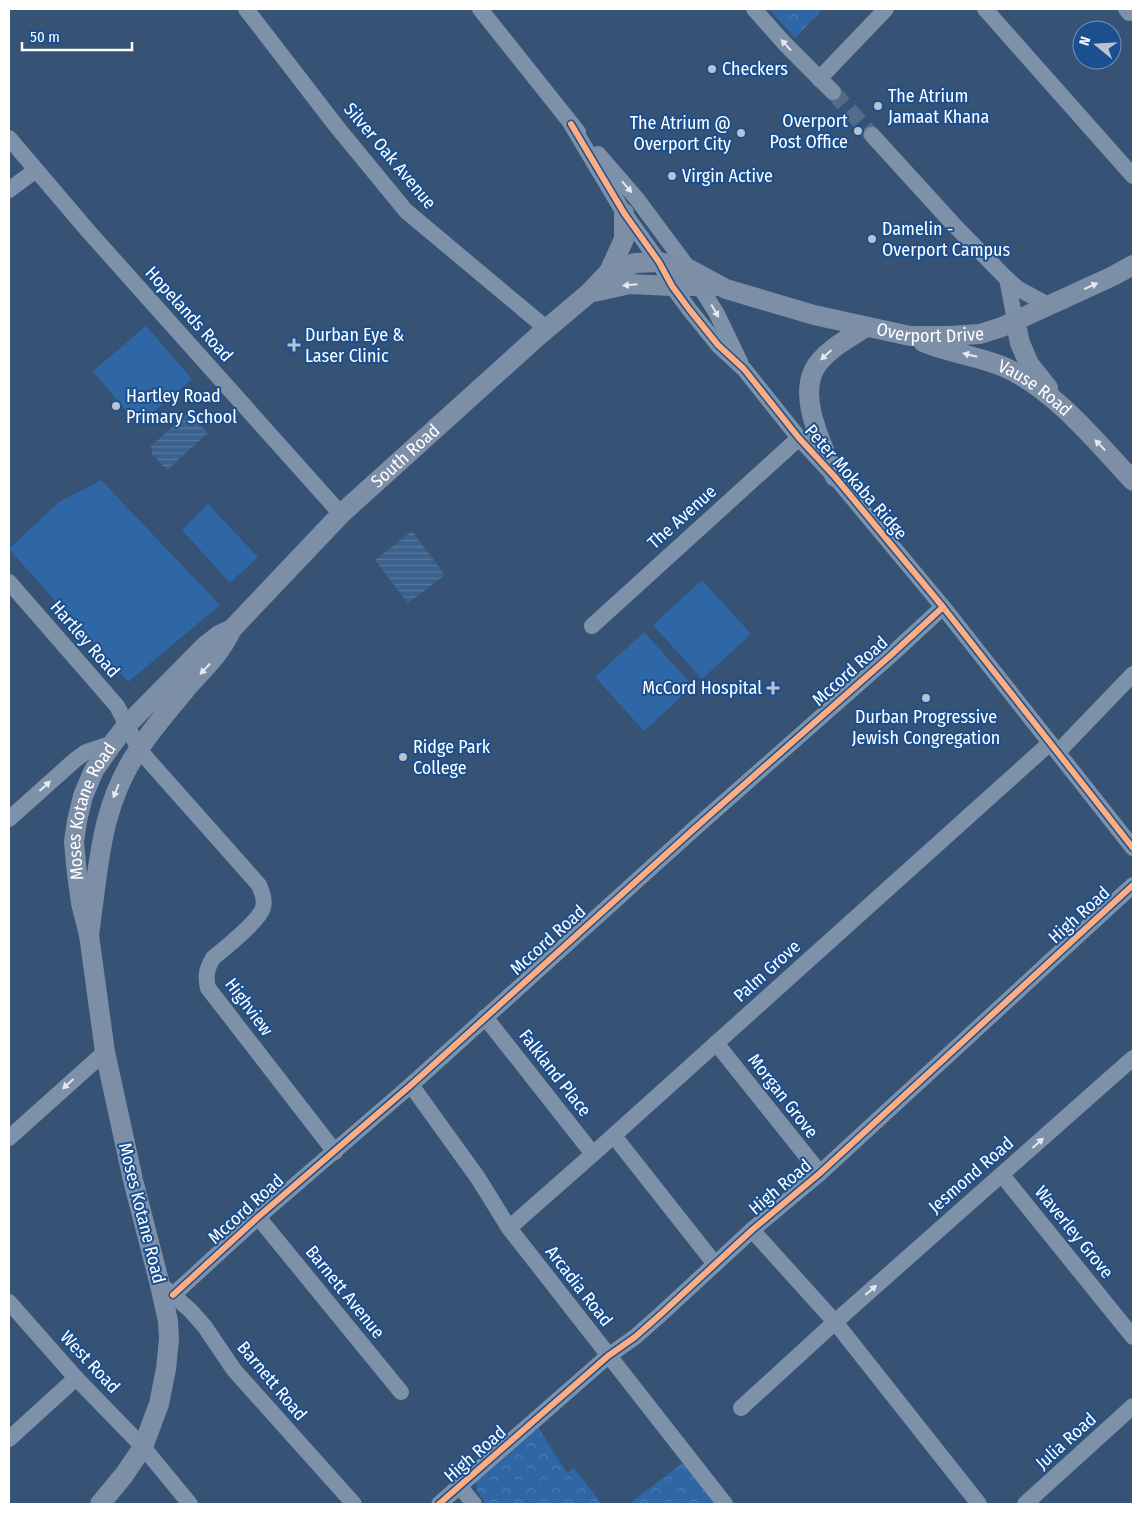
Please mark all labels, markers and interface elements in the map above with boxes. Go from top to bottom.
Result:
scale bar [22,20,132,52]
north arrow [1072,20,1122,70]
text: 50 m [30,28,60,46]
text: N [1076,35,1094,48]
one-way arrow [780,39,792,51]
place label: Checkers [722,58,788,80]
marker: Checkers [706,63,718,75]
place label: The Atrium Jamaat Khana [888,85,990,128]
street label: Silver Oak Avenue [339,98,441,214]
marker: The Atrium Jamaat Khana [872,100,884,112]
place label: Overport Post Office [769,110,848,153]
place label: The Atrium @ Overport City [630,112,731,155]
marker: Overport Post Office [852,125,864,137]
marker: The Atrium @ Overport City [735,127,747,139]
place label: Virgin Active [682,165,773,187]
marker: Virgin Active [666,170,678,182]
one-way arrow [621,181,632,194]
place label: Damelin - Overport Campus [882,218,1010,261]
marker: Damelin - Overport Campus [866,233,878,245]
street label: Hopelands Road [140,262,238,366]
one-way arrow [622,281,638,289]
one-way arrow [1084,282,1098,290]
one-way arrow [711,303,719,318]
street label: Overport Drive [874,318,985,347]
place label: Durban Eye & Laser Clinic [305,324,404,367]
marker: Durban Eye & Laser Clinic [287,338,301,352]
one-way arrow [821,349,833,361]
one-way arrow [962,351,977,359]
street label: Vause Road [995,355,1076,421]
place label: Hartley Road Primary School [126,385,237,428]
marker: Hartley Road Primary School [110,400,122,412]
street label: South Road [366,419,444,492]
street label: Peter Mokaba Ridge [800,420,912,544]
one-way arrow [1094,439,1106,451]
street label: The Avenue [643,480,721,554]
street label: Hartley Road [46,596,124,682]
street label: Mccord Road [808,631,892,711]
one-way arrow [199,662,211,674]
place label: McCord Hospital [642,677,762,699]
marker: McCord Hospital [766,681,780,695]
marker: Durban Progressive Jewish Congregation [920,692,932,704]
place label: Durban Progressive Jewish Congregation [852,706,1000,749]
place label: Ridge Park College [413,736,491,779]
street label: Moses Kotane Road [63,738,121,881]
marker: Ridge Park College [397,751,409,763]
one-way arrow [38,780,50,792]
one-way arrow [112,784,120,799]
street label: High Road [1044,882,1114,948]
street label: Mccord Road [506,900,590,980]
street label: Palm Grove [729,935,805,1007]
street label: Highview [220,974,278,1040]
street label: Falkland Place [514,1025,596,1121]
street label: Morgan Grove [743,1049,823,1143]
one-way arrow [62,1079,75,1090]
street label: Jesmond Road [924,1132,1018,1218]
one-way arrow [1032,1137,1044,1149]
street label: Moses Kotane Road [114,1140,170,1286]
street label: High Road [744,1154,816,1220]
street label: Mccord Road [204,1169,288,1249]
street label: Waverley Grove [1030,1181,1118,1283]
street label: Barnett Avenue [301,1241,389,1343]
street label: Arcadia Road [541,1241,617,1331]
one-way arrow [865,1284,878,1295]
street label: West Road [56,1326,124,1398]
street label: Barnett Road [233,1337,311,1425]
street label: Julia Road [1031,1408,1101,1474]
street label: High Road [440,1421,510,1487]

